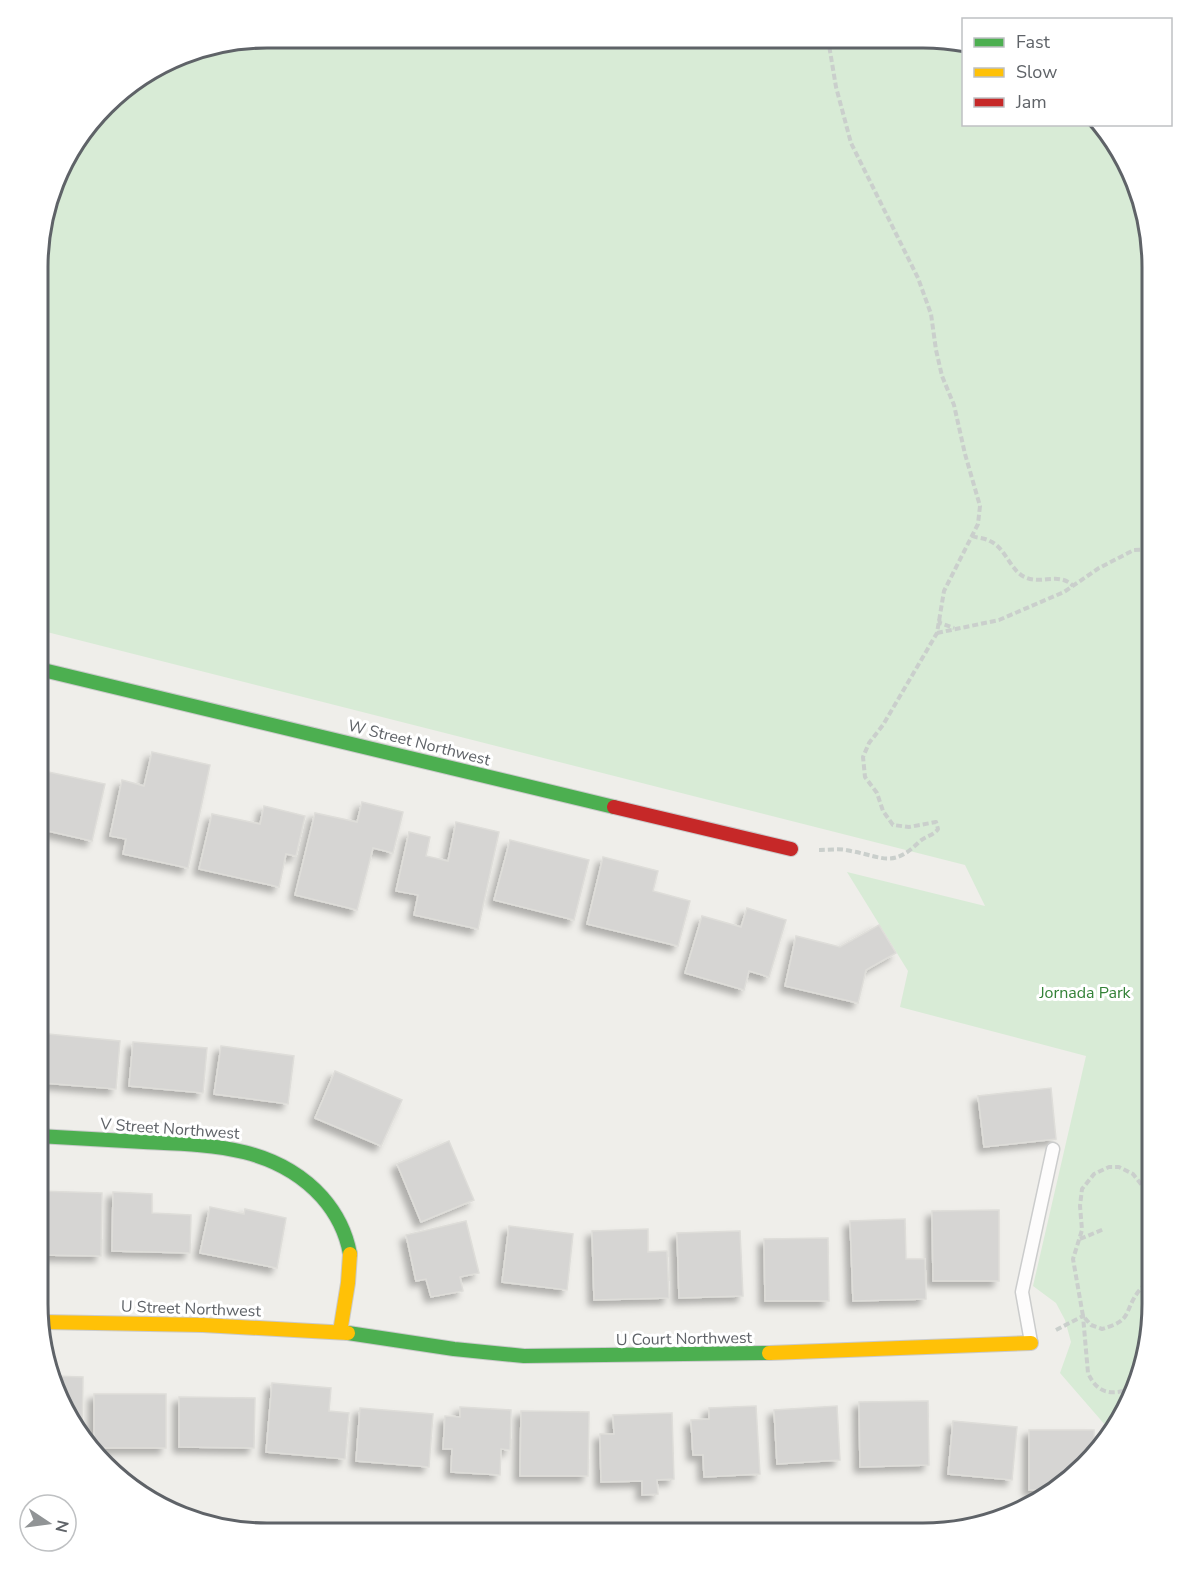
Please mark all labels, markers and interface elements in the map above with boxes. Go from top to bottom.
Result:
legend [962,18,1172,126]
text: Fast [1016,30,1051,54]
text: Slow [1016,60,1057,84]
text: Jam [1015,90,1047,114]
street label: W Street Northwest [345,715,493,771]
park label: Jornada Park [1038,982,1132,1004]
street label: V Street Northwest [99,1113,241,1145]
street label: U Street Northwest [121,1296,262,1322]
street label: U Court Northwest [616,1327,753,1351]
north arrow [18,1493,78,1553]
text: N [50,1518,74,1534]

